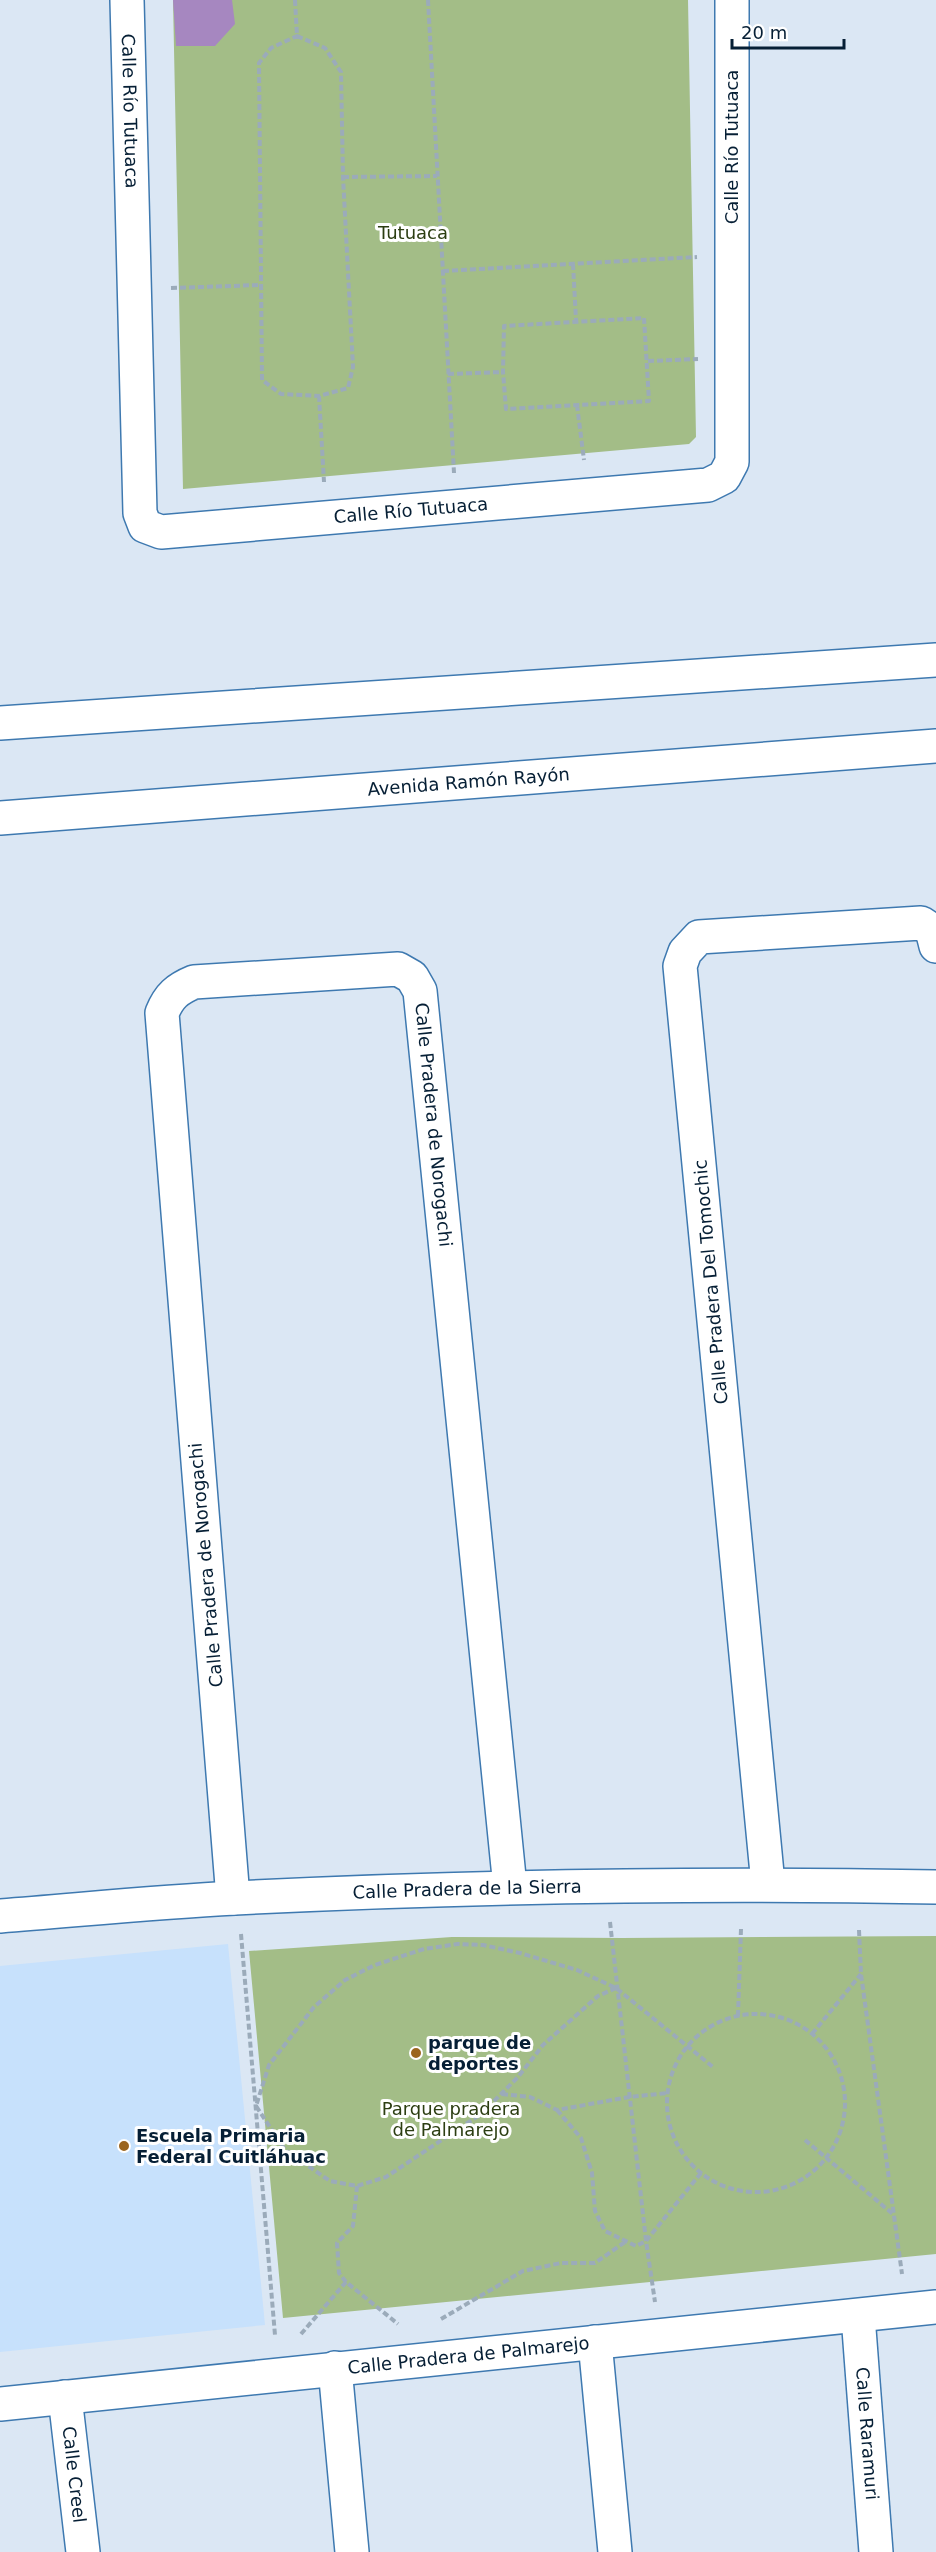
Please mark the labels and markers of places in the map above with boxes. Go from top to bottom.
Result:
place label: parque de deportes [428,2032,531,2074]
marker: parque de deportes [409,2046,423,2060]
place label: Escuela Primaria Federal Cuitláhuac [136,2125,326,2167]
marker: Escuela Primaria Federal Cuitláhuac [117,2139,131,2153]

